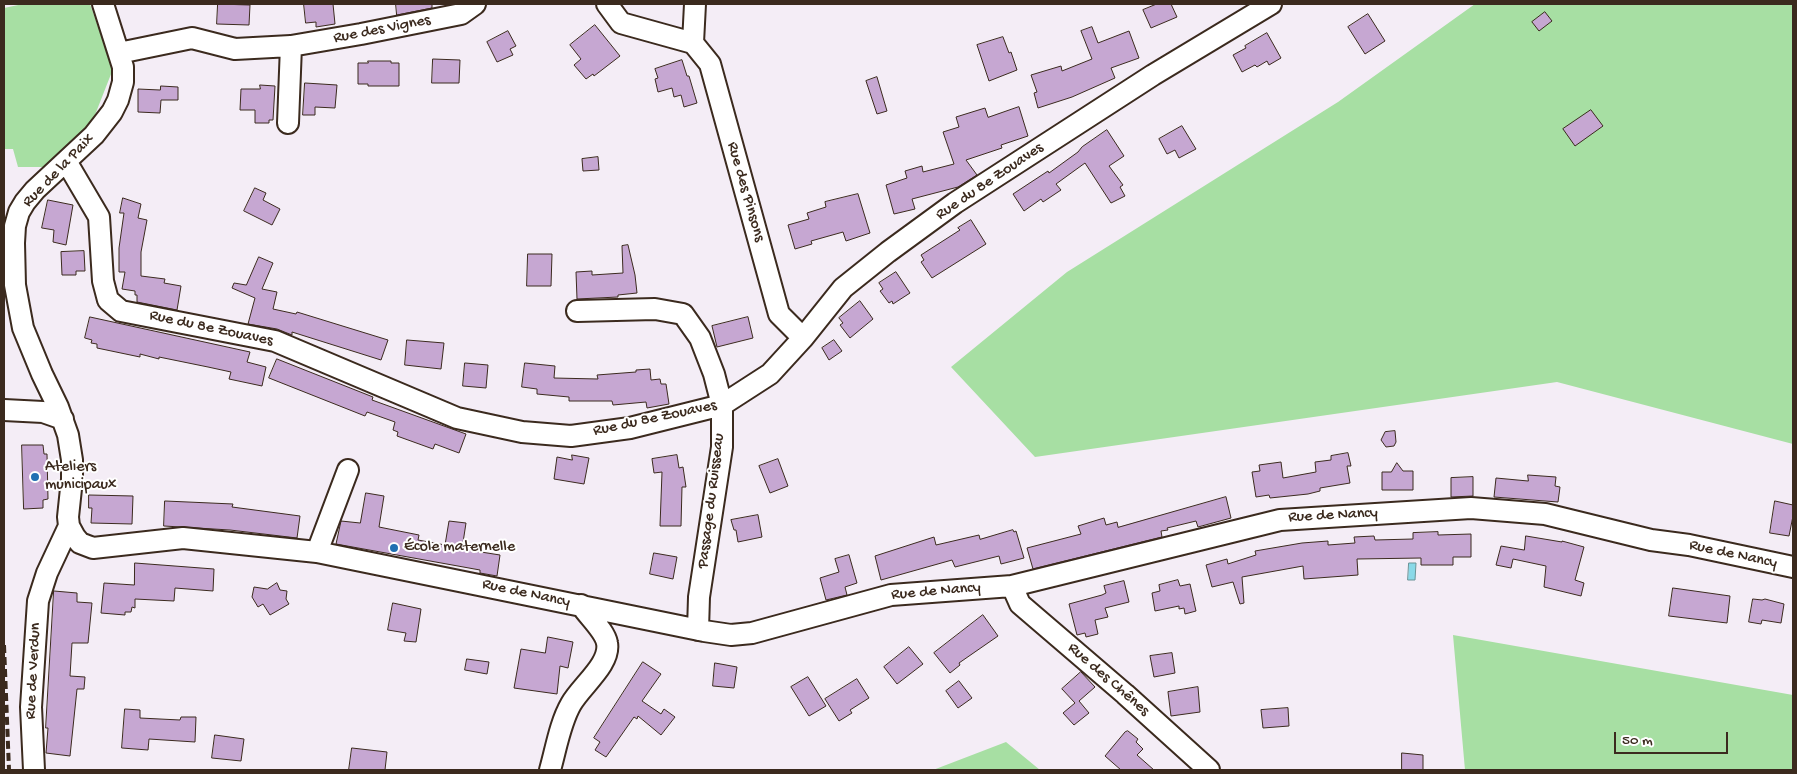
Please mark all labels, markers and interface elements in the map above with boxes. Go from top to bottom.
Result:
street label: Rue des Vignes [332,11,432,49]
street label: Rue de la Paix [19,130,99,212]
street label: Rue du 8e Zouaves [933,139,1047,225]
street label: Rue des Pinsons [722,140,768,244]
street label: Rue du 8e Zouaves [148,307,274,351]
street label: Rue du 8e Zouaves [592,397,718,441]
street label: Passage du Ruisseau [694,432,730,570]
place label: Ateliers municipaux [45,458,117,496]
marker: Ateliers municipaux [29,471,41,483]
street label: Rue de Nancy [1288,504,1378,528]
street label: Rue de Nancy [1687,536,1779,574]
place label: École maternelle [404,538,515,558]
marker: École maternelle [388,542,400,554]
street label: Rue de Nancy [480,575,572,613]
street label: Rue de Nancy [891,579,981,605]
street label: Rue de Verdun [22,622,46,720]
street label: Rue des Chênes [1063,639,1153,721]
scale bar [1617,722,1731,754]
text: 50 m [1622,732,1653,750]

